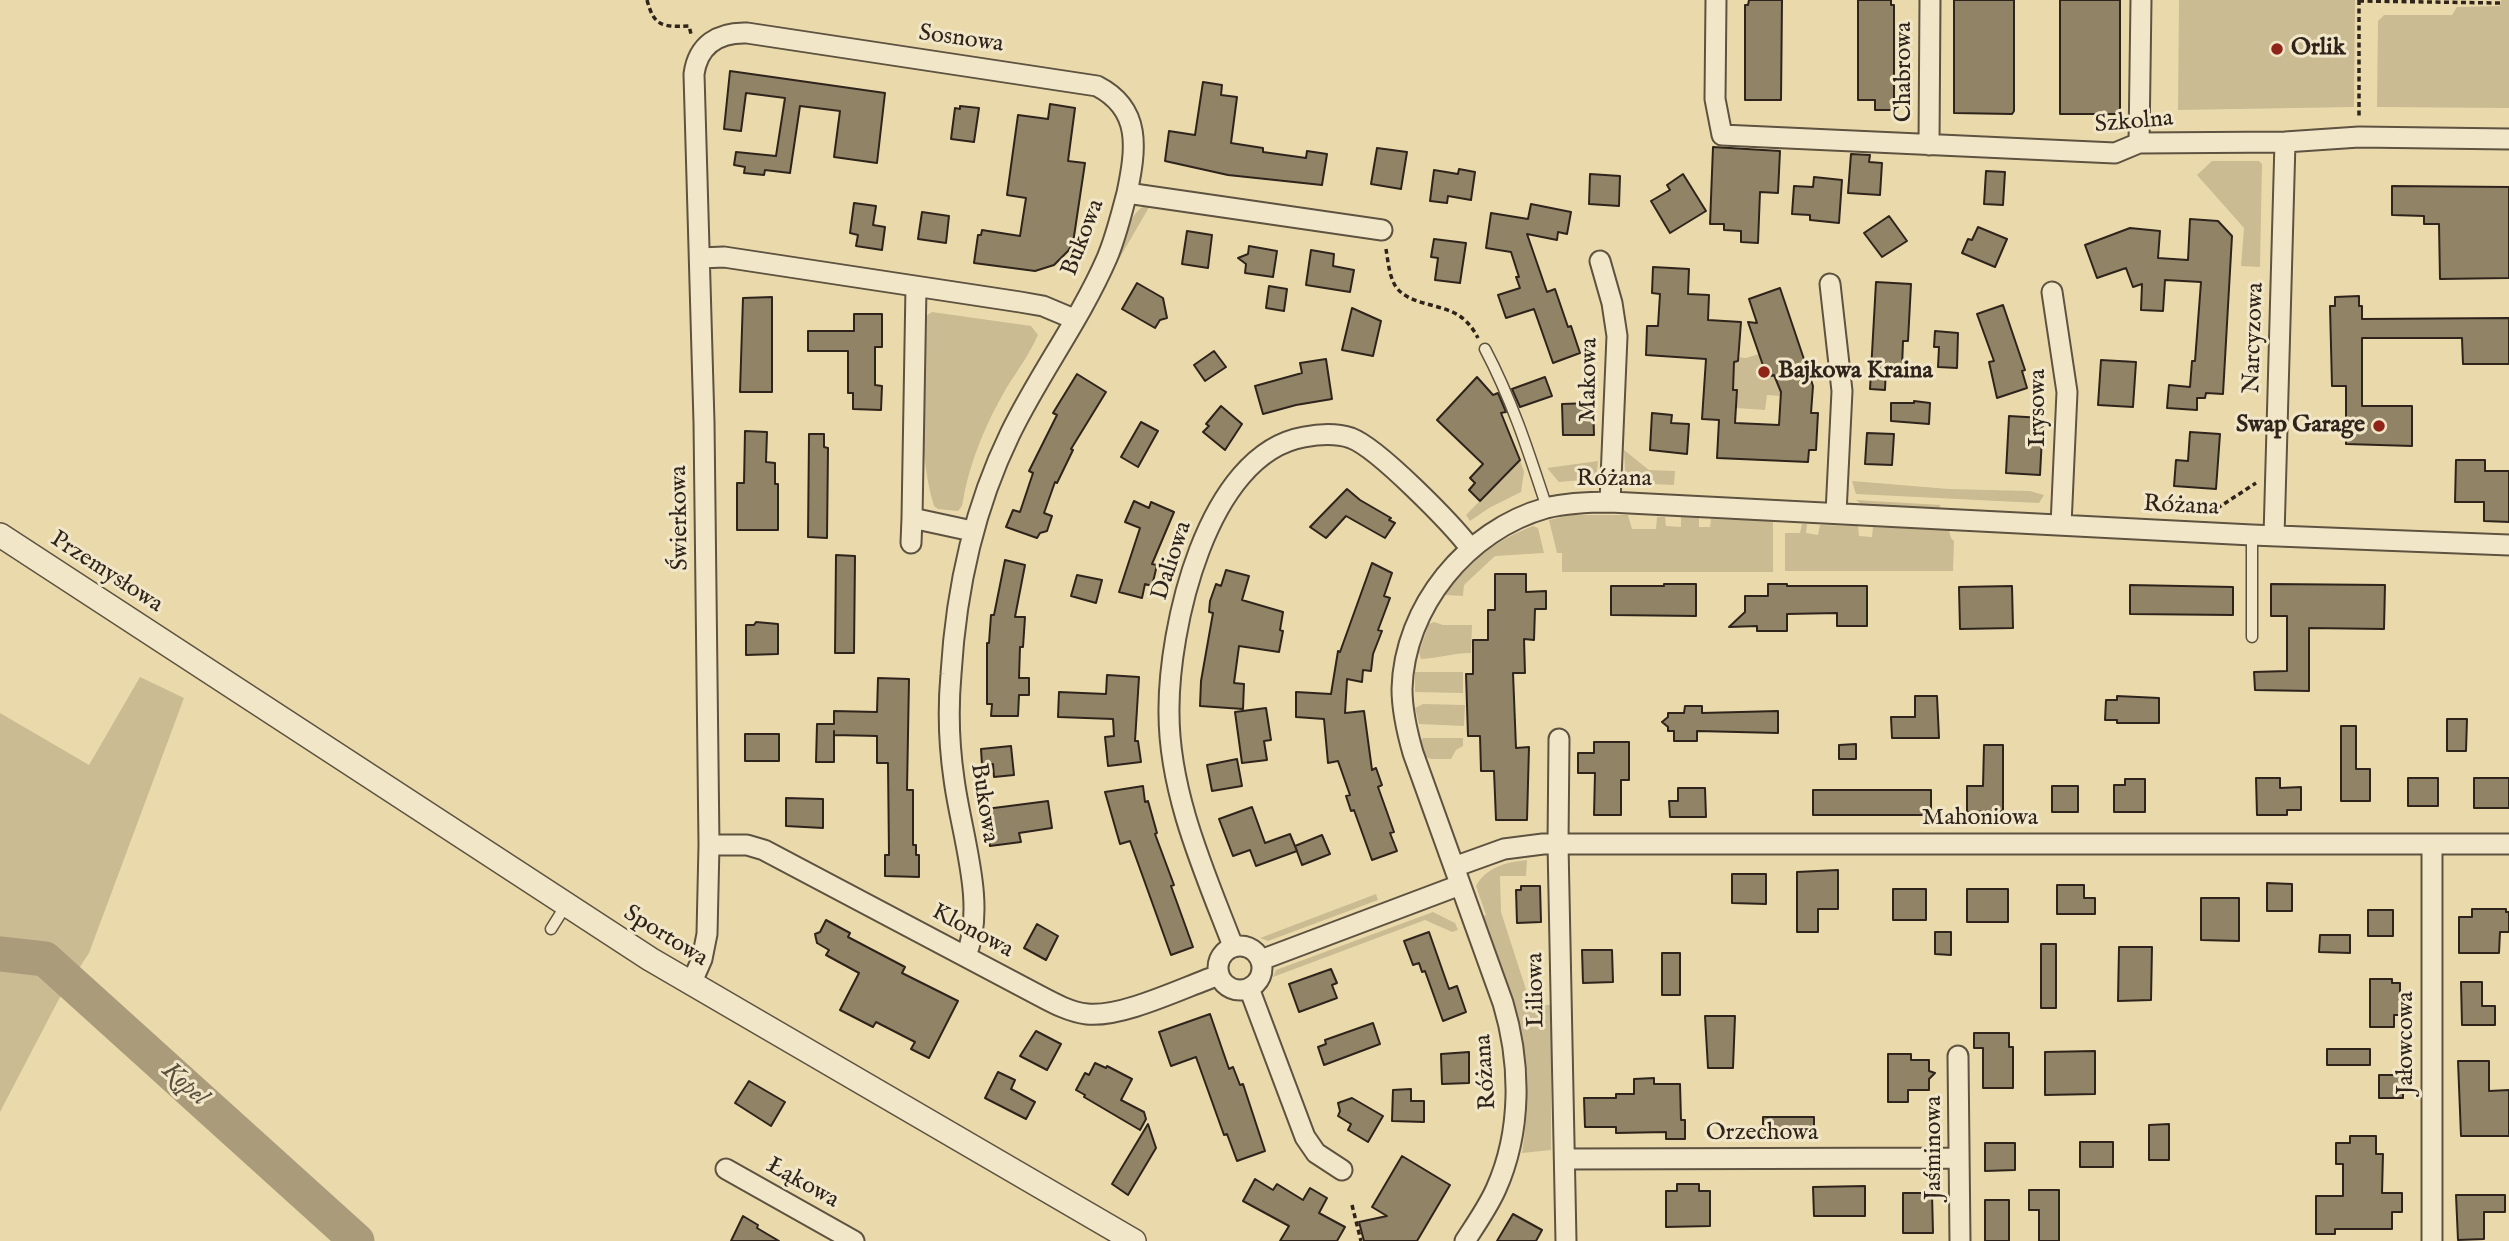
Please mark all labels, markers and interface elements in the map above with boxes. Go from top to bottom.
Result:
street label: Sosnowa [917,20,1005,60]
street label: Chabrowa [1891,22,1919,122]
place label: Orlik [2291,35,2346,63]
marker: Orlik [2269,41,2285,57]
street label: Szkolna [2094,105,2174,141]
street label: Bukowa [1056,196,1112,280]
street label: Narcyzowa [2239,282,2271,394]
street label: Makowa [1575,338,1605,422]
place label: Bajkowa Kraina [1778,358,1933,386]
marker: Bajkowa Kraina [1756,364,1772,380]
street label: Irysowa [2025,369,2053,447]
place label: Swap Garage [2236,412,2365,440]
marker: Swap Garage [2371,418,2387,434]
street label: Świerkowa [666,465,696,571]
street label: Różana [1576,466,1652,494]
street label: Różana [2142,491,2220,523]
street label: Daliowa [1147,518,1199,604]
street label: Przemysłowa [44,526,168,620]
street label: Bukowa [963,761,1003,845]
street label: Mahoniowa [1922,805,2038,833]
street label: Klonowa [926,899,1018,965]
street label: Sportowa [618,900,712,974]
street label: Liliowa [1522,952,1552,1028]
street label: Jałowcowa [2393,991,2421,1095]
street label: Różana [1470,1033,1504,1111]
water label: Kopel [155,1056,213,1114]
street label: Jaśminowa [1921,1096,1949,1200]
street label: Orzechowa [1706,1120,1818,1148]
street label: Łąkowa [761,1152,843,1216]

